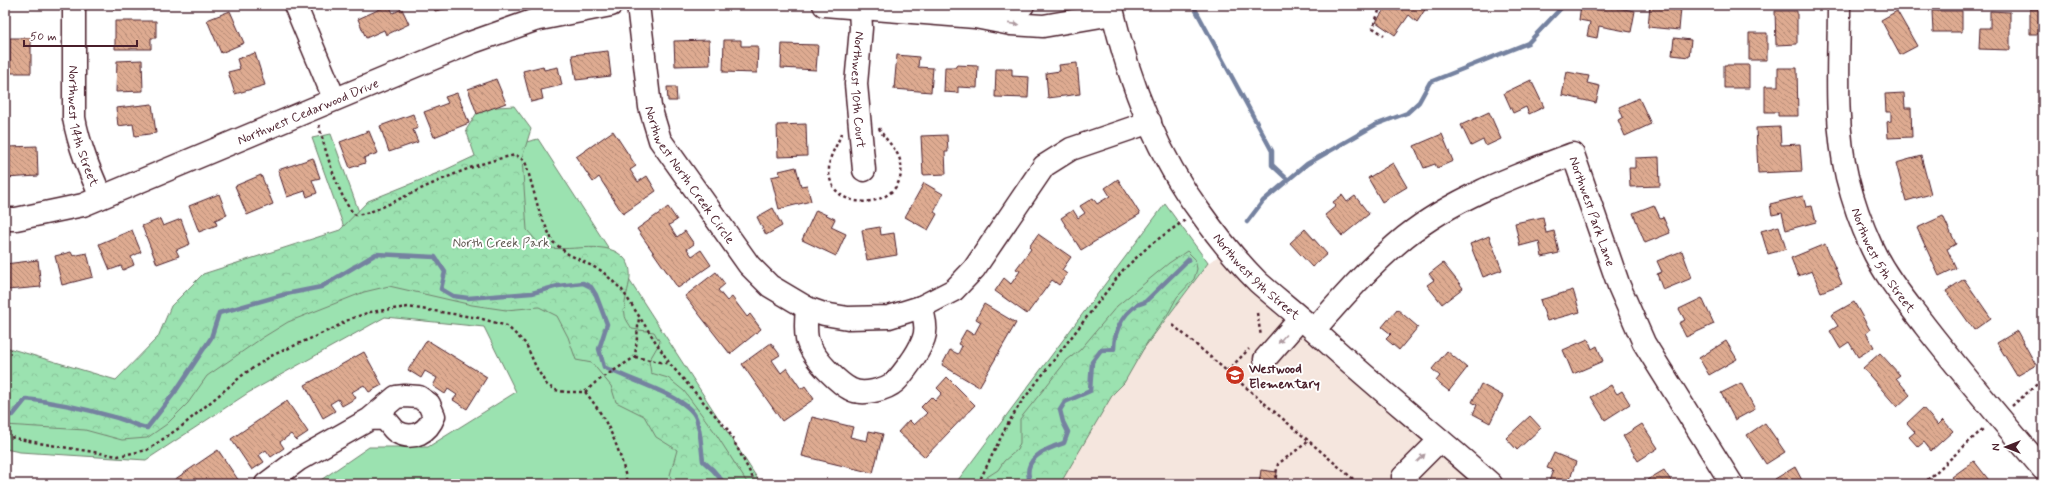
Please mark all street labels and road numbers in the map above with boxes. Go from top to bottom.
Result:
street label: Northwest 10th Court [846,31,869,149]
street label: Northwest 14th Street [64,65,102,190]
street label: Northwest Cedarwood Drive [235,75,382,149]
street label: Northwest North Creek Circle [640,104,738,248]
street label: Northwest Park Lane [1564,154,1619,269]
street label: Northwest 5th Street [1847,206,1919,317]
street label: Northwest 9th Street [1209,230,1303,324]

